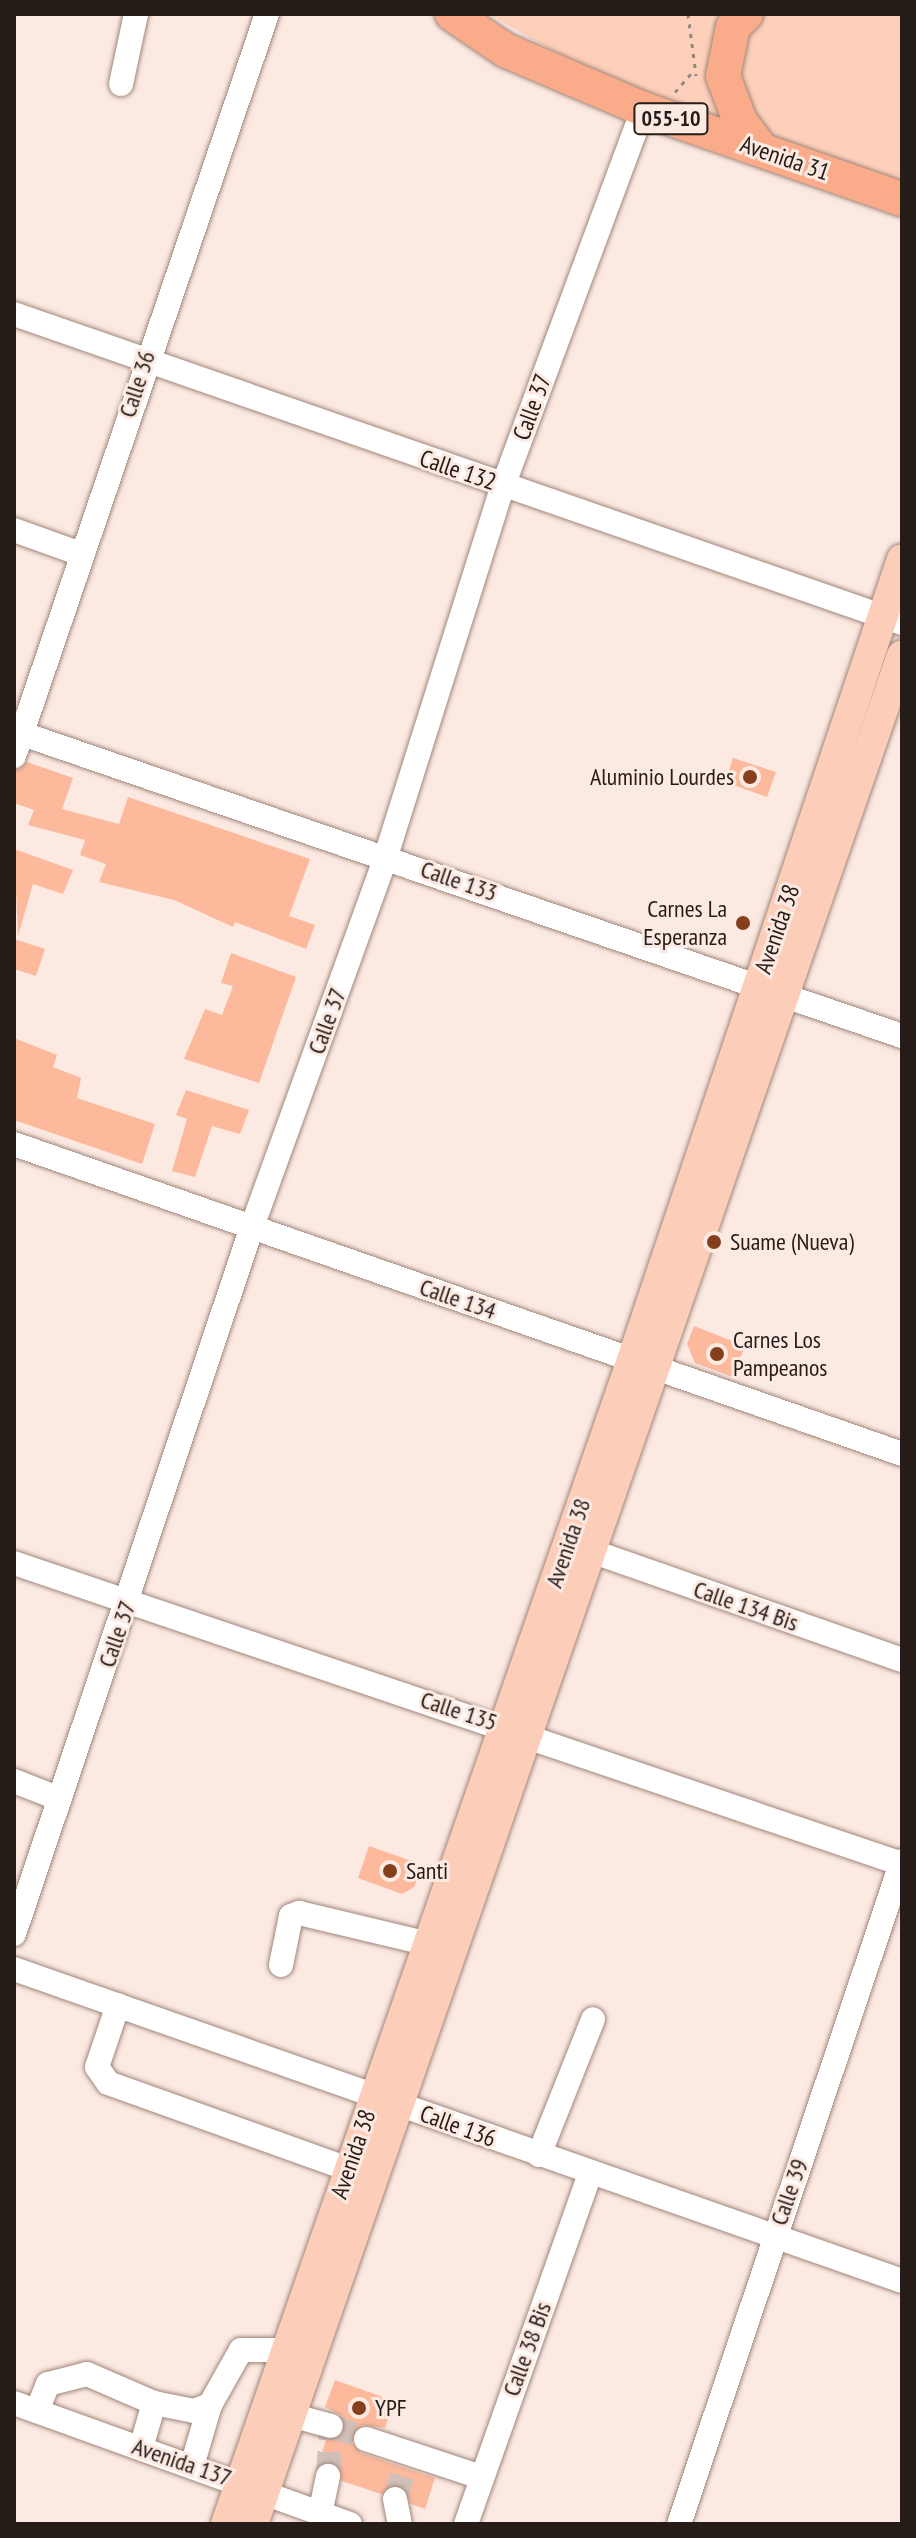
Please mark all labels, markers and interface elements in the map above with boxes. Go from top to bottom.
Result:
road number: 055-10 [633,101,709,137]
street label: Avenida 31 [737,129,833,187]
street label: Calle 36 [113,347,161,421]
street label: Calle 37 [507,370,557,444]
street label: Calle 132 [416,444,500,496]
place label: Aluminio Lourdes [590,763,734,791]
marker: Aluminio Lourdes [741,768,759,786]
street label: Calle 133 [417,855,501,907]
street label: Avenida 38 [748,881,806,977]
place label: Carnes La Esperanza [643,895,727,951]
marker: Carnes La Esperanza [734,914,752,932]
street label: Calle 37 [302,984,352,1058]
place label: Suame (Nueva) [730,1228,854,1256]
marker: Suame (Nueva) [705,1233,723,1251]
street label: Calle 134 [416,1273,500,1325]
place label: Carnes Los Pampeanos [733,1326,827,1382]
marker: Carnes Los Pampeanos [708,1345,726,1363]
street label: Avenida 38 [539,1495,597,1591]
street label: Calle 134 Bis [690,1575,802,1637]
street label: Calle 37 [92,1597,142,1671]
street label: Calle 135 [417,1685,501,1737]
place label: Santi [406,1857,448,1885]
marker: Santi [381,1862,399,1880]
street label: Calle 136 [416,2099,500,2153]
street label: Avenida 38 [324,2106,382,2202]
street label: Calle 39 [764,2155,814,2229]
street label: Calle 38 Bis [497,2298,557,2400]
place label: YPF [375,2394,407,2422]
marker: YPF [350,2399,368,2417]
street label: Avenida 137 [129,2432,235,2492]

